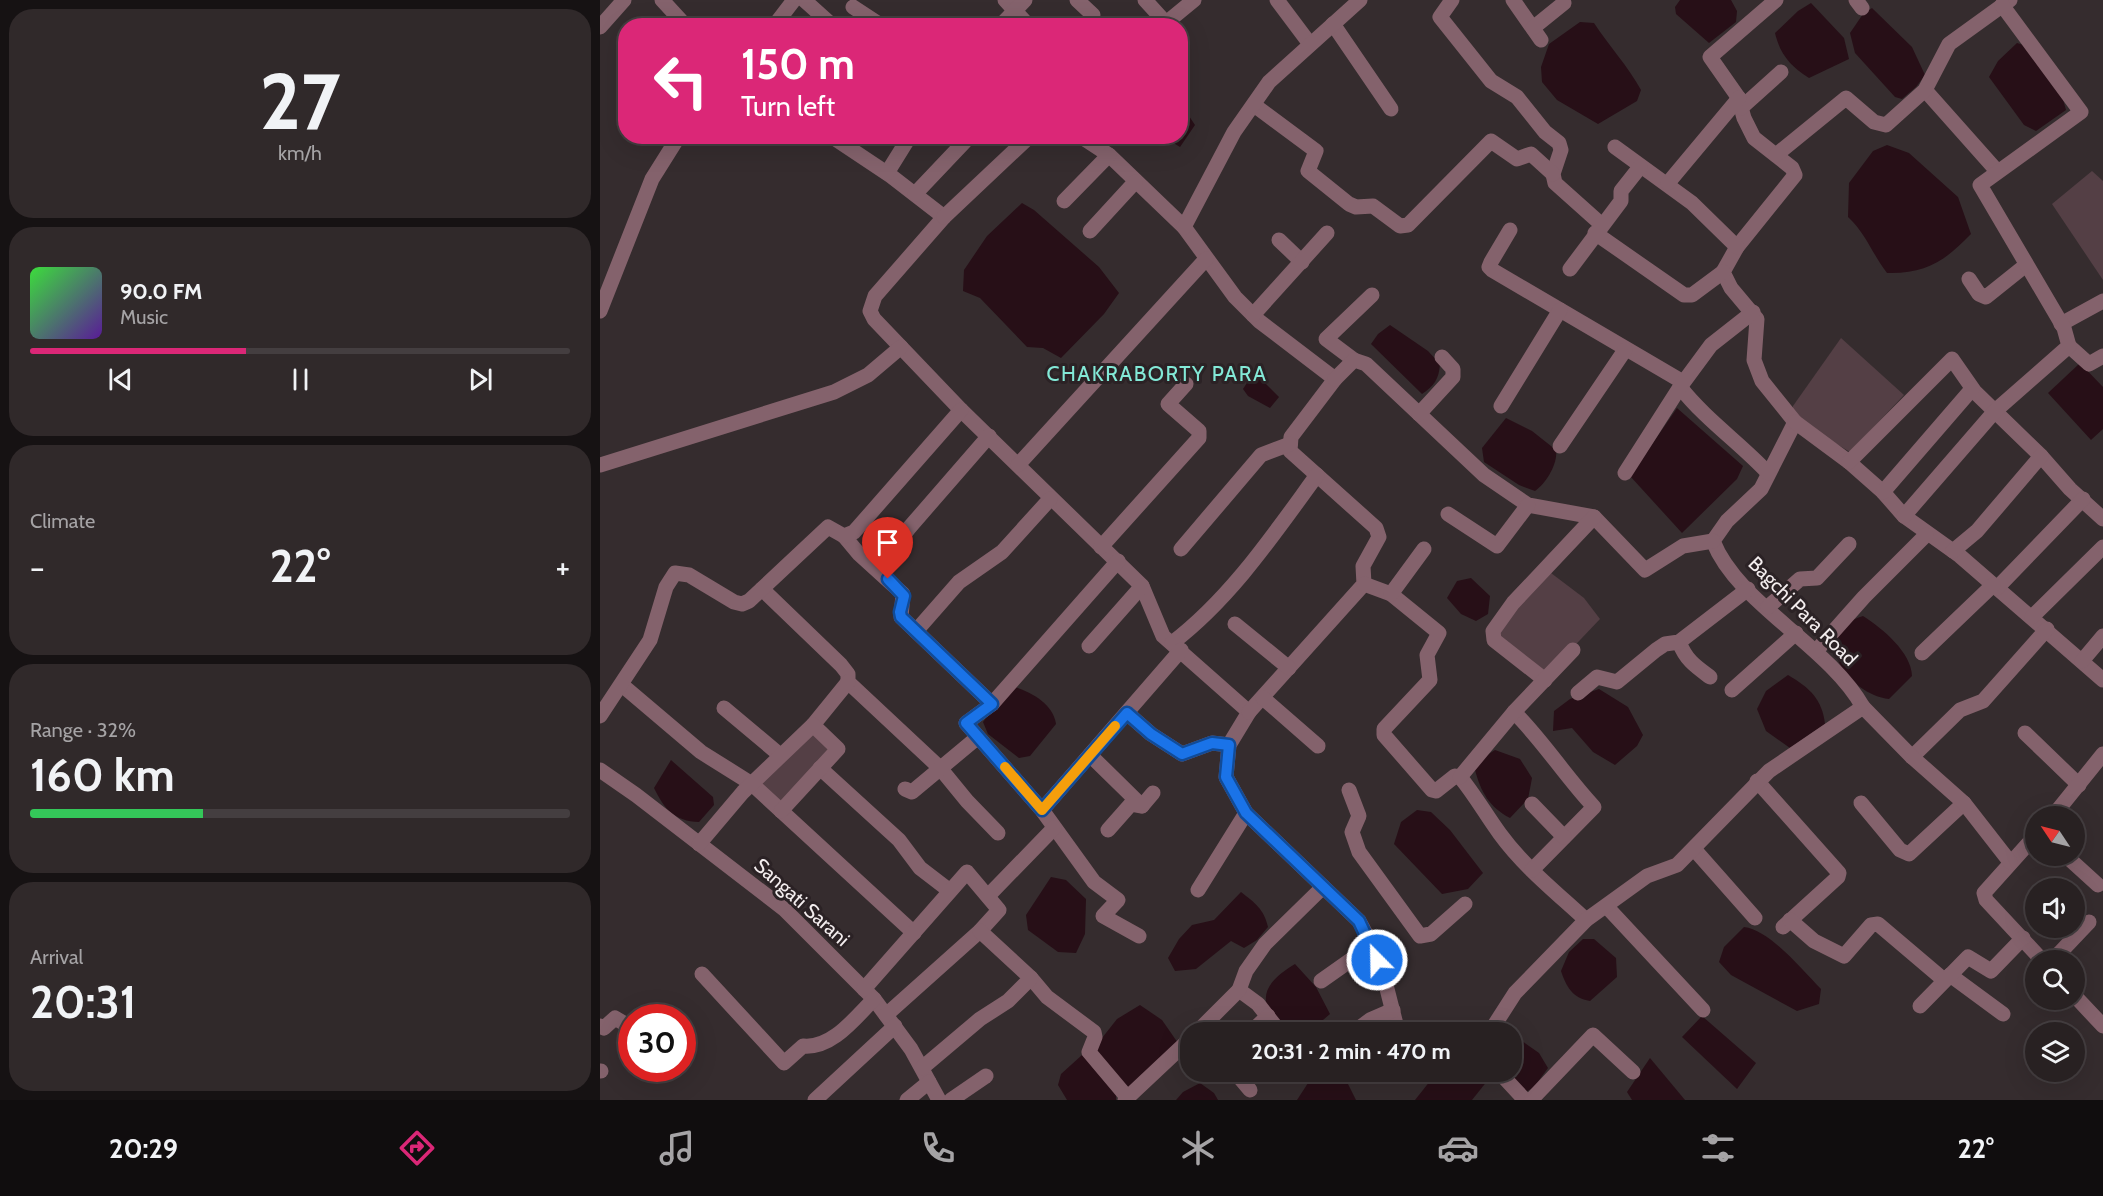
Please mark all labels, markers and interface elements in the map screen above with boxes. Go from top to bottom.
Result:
text: 150 m [741,38,855,90]
icon: left [642,42,720,120]
text: 27 [259,54,341,149]
text: Turn left [741,90,835,123]
text: km/h [278,141,322,165]
text: 90.0 FM [120,278,202,305]
text: Music [120,305,168,329]
district label: CHAKRABORTY PARA [1047,361,1267,386]
icon: previous [104,363,137,396]
icon: pause [284,363,317,396]
icon: next [464,363,497,396]
text: Climate [30,509,95,533]
pin [862,517,913,579]
icon: arrive [871,526,904,559]
text: 22° [270,539,330,593]
text: − [30,547,45,587]
text: + [555,547,570,587]
street label: Bagchi Para Road [1743,551,1863,671]
text: Range · 32% [30,718,136,742]
text: 160 km [30,748,175,802]
north arrow [2025,806,2085,866]
map controls [2025,806,2085,1082]
street label: Sangati Sarani [749,853,855,951]
button: sound [2025,878,2085,938]
position arrow [1345,928,1409,992]
text: Arrival [30,945,83,969]
button: search [2025,950,2085,1010]
text: 20:31 [30,975,136,1029]
speed limit sign: 30 [618,1004,696,1082]
button: layers [2025,1022,2085,1082]
text: 20:31 · 2 min · 470 m [1251,1038,1451,1065]
icon: directions [396,1127,438,1169]
icon: music [656,1127,698,1169]
icon: phone [917,1127,959,1169]
icon: climate [1177,1127,1219,1169]
icon: car [1437,1127,1479,1169]
icon: filters [1697,1127,1739,1169]
text: 20:29 [109,1132,178,1165]
text: 22° [1957,1132,1994,1165]

